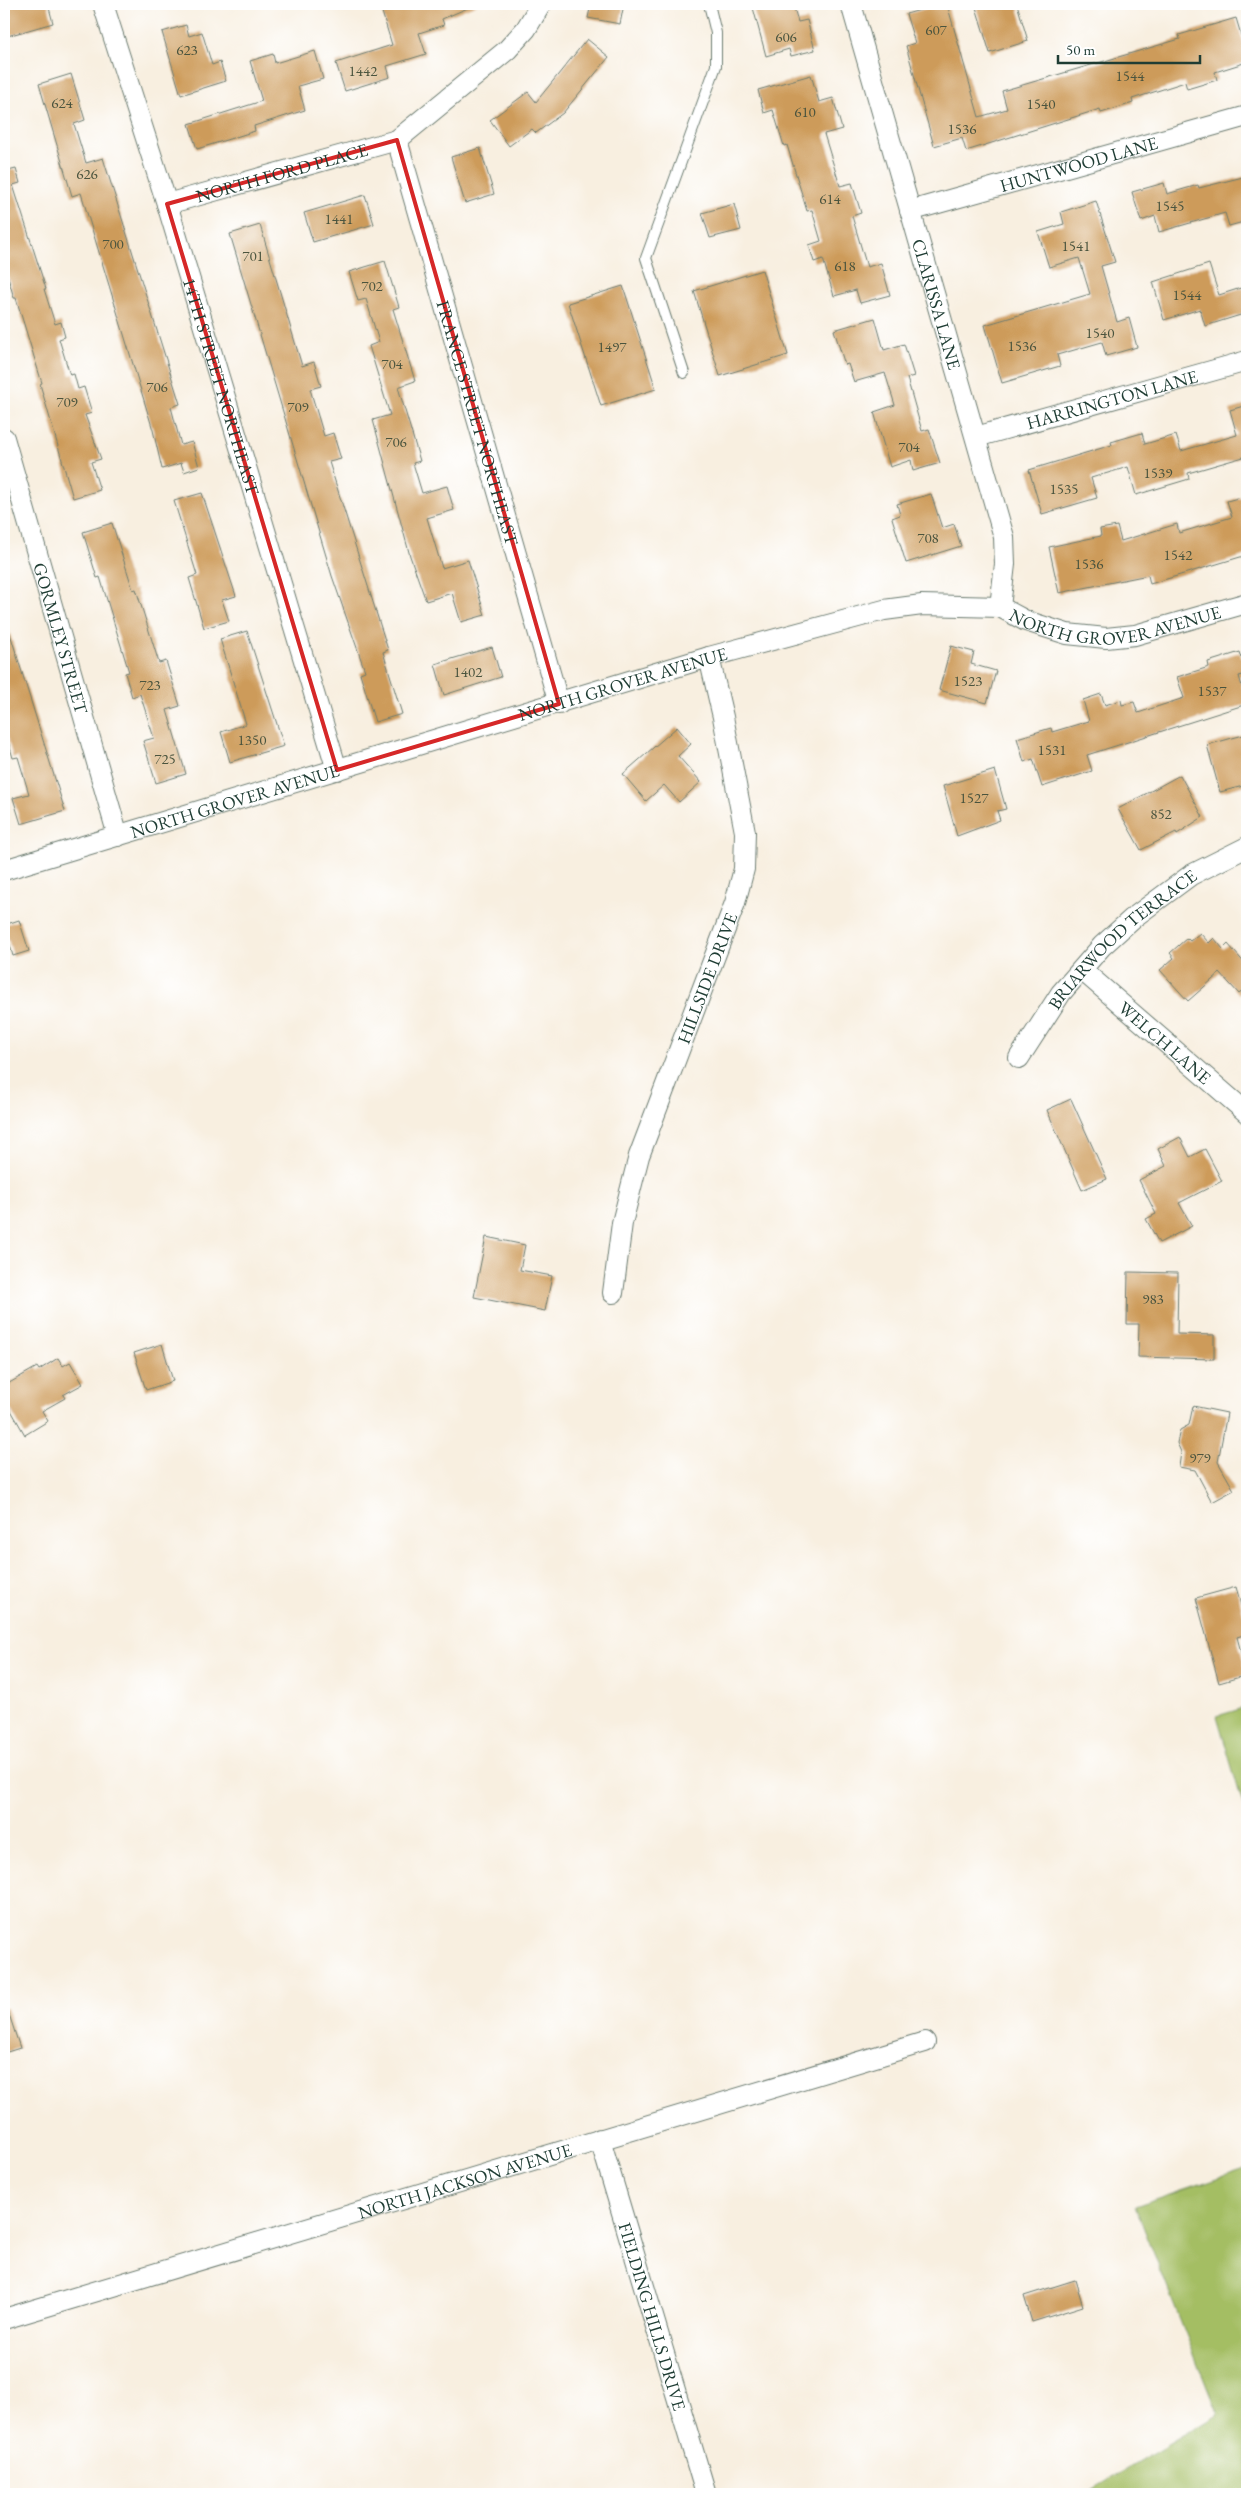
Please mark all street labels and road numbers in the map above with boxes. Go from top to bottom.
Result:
street label: HUNTWOOD LANE [997,130,1160,197]
street label: NORTH FORD PLACE [193,137,370,207]
street label: CLARISSA LANE [907,236,967,372]
street label: 14TH STREET NORTHEAST [178,275,265,498]
street label: FRANCE STREET NORTHEAST [432,297,525,549]
street label: HARRINGTON LANE [1023,364,1200,434]
street label: GORMLEY STREET [29,560,94,717]
street label: NORTH GROVER AVENUE [1009,598,1225,620]
street label: NORTH GROVER AVENUE [515,641,729,726]
street label: NORTH GROVER AVENUE [127,758,342,843]
street label: BRIARWOOD TERRACE [1042,864,1201,1013]
street label: HILLSIDE DRIVE [671,909,742,1047]
street label: WELCH LANE [1114,996,1216,1089]
street label: NORTH JACKSON AVENUE [355,2137,574,2223]
street label: FIELDING HILLS DRIVE [614,2219,692,2413]

